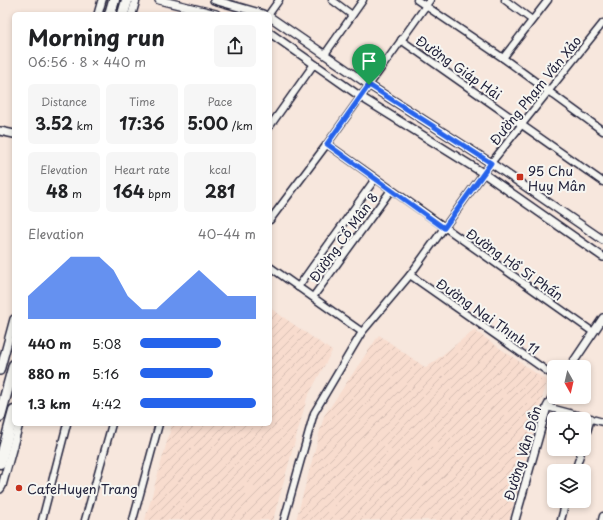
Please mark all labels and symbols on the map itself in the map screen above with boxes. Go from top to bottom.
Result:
street label: Đường Giáp Hải [412,30,506,104]
street label: Đường Phạm Văn Xảo [485,31,585,149]
pin [352,44,386,85]
place label: 95 Chu Huy Mân [528,161,586,195]
marker: 95 Chu Huy Mân [515,172,525,182]
street label: Đường Cổ Mân 8 [304,188,382,286]
street label: Đường Hồ Sĩ Phấn [463,223,567,305]
street label: Đường Nại Thịnh 11 [433,273,543,359]
north arrow [547,360,591,404]
street label: Đường Vân Đồn [499,403,545,503]
place label: CafeHuyen Trang [27,479,138,498]
marker: CafeHuyen Trang [14,483,24,493]

